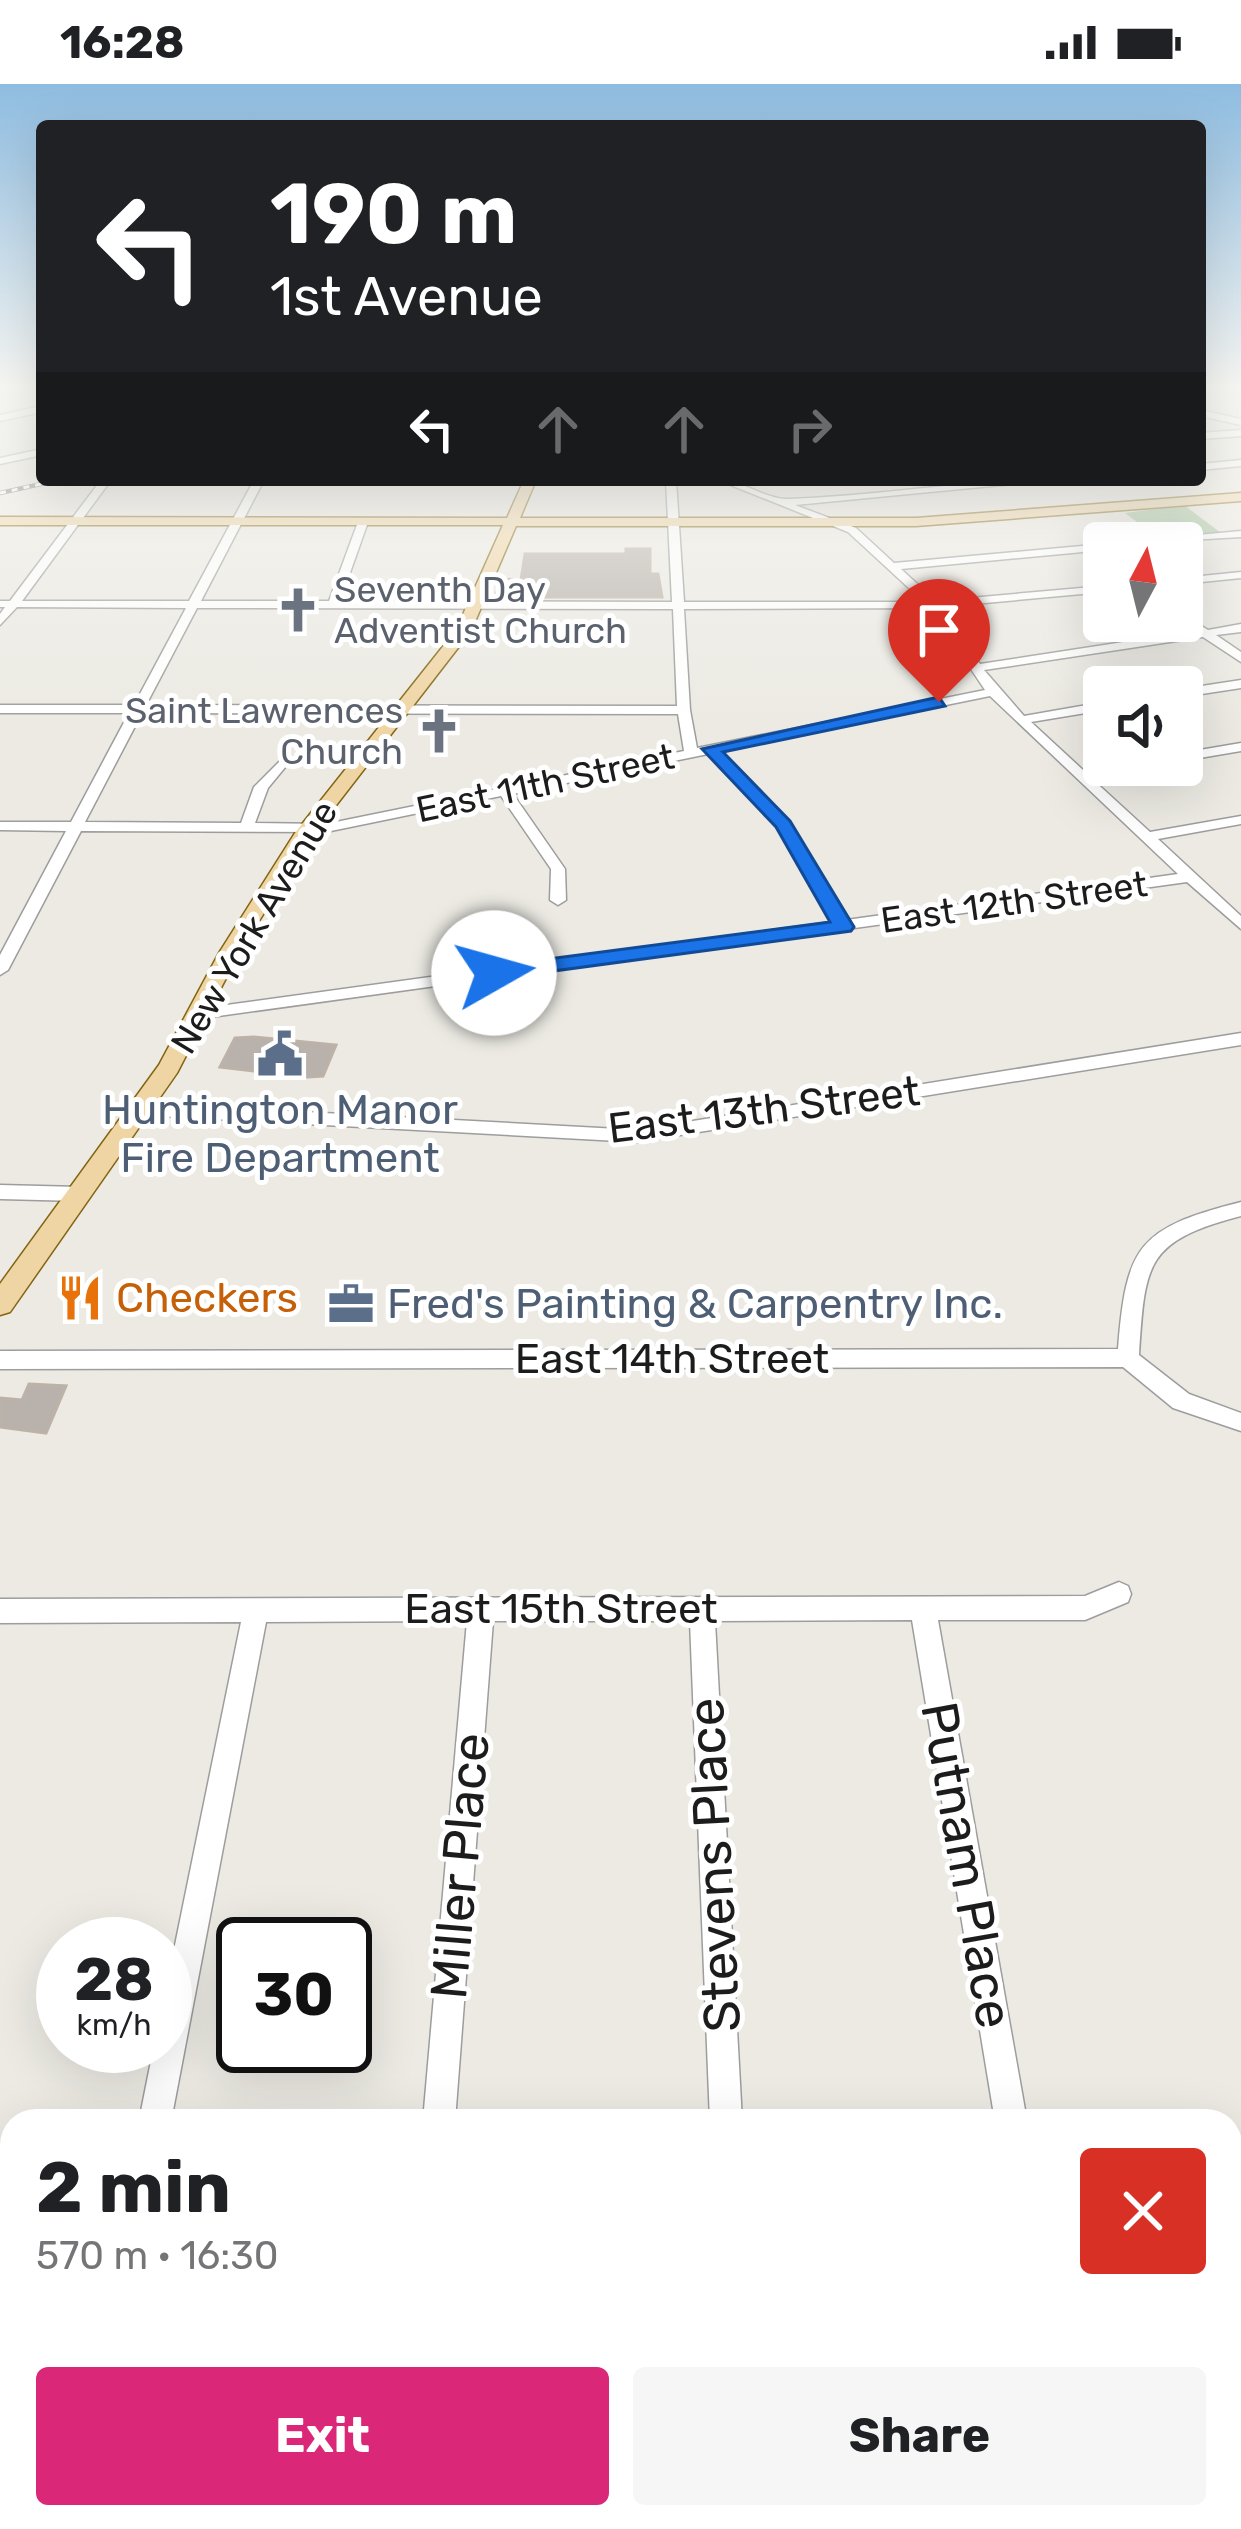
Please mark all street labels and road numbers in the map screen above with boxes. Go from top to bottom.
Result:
street label: East 11th Street [412,735,678,831]
street label: New York Avenue [162,793,346,1061]
street label: East 12th Street [878,862,1150,942]
street label: East 13th Street [605,1066,923,1154]
street label: East 14th Street [515,1334,829,1384]
street label: East 15th Street [404,1584,718,1634]
street label: Stevens Place [675,1696,753,2034]
street label: Putnam Place [908,1697,1026,2033]
street label: Miller Place [418,1730,502,2002]

